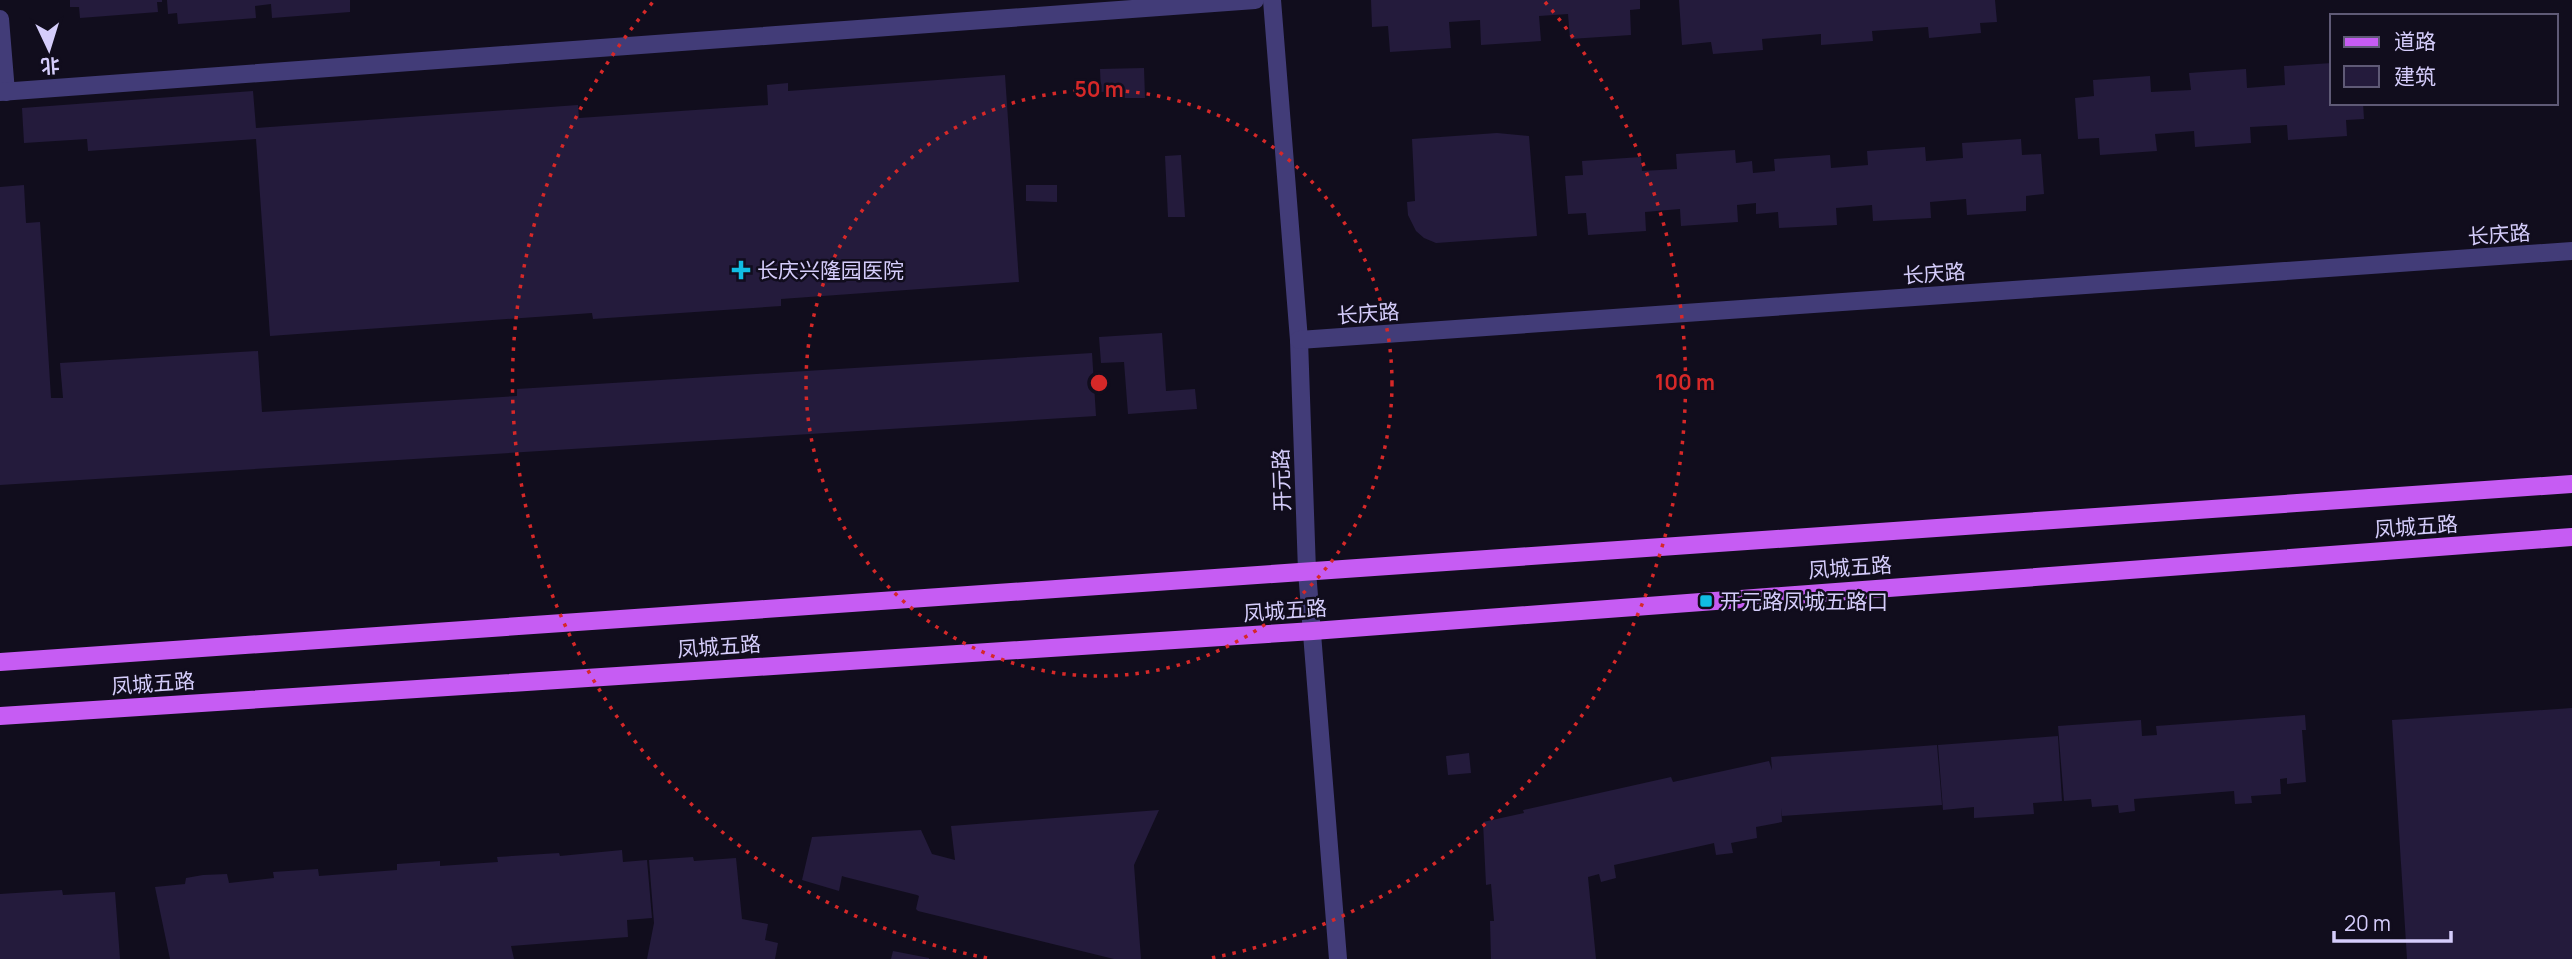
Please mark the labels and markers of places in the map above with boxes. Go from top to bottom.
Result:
place label: 长庆兴隆园医院 [757,256,904,284]
marker: 长庆兴隆园医院 [731,260,751,280]
centre of rings [1087,371,1111,395]
place label: 开元路凤城五路口 [1720,587,1888,615]
marker: 开元路凤城五路口 [1698,593,1714,609]

